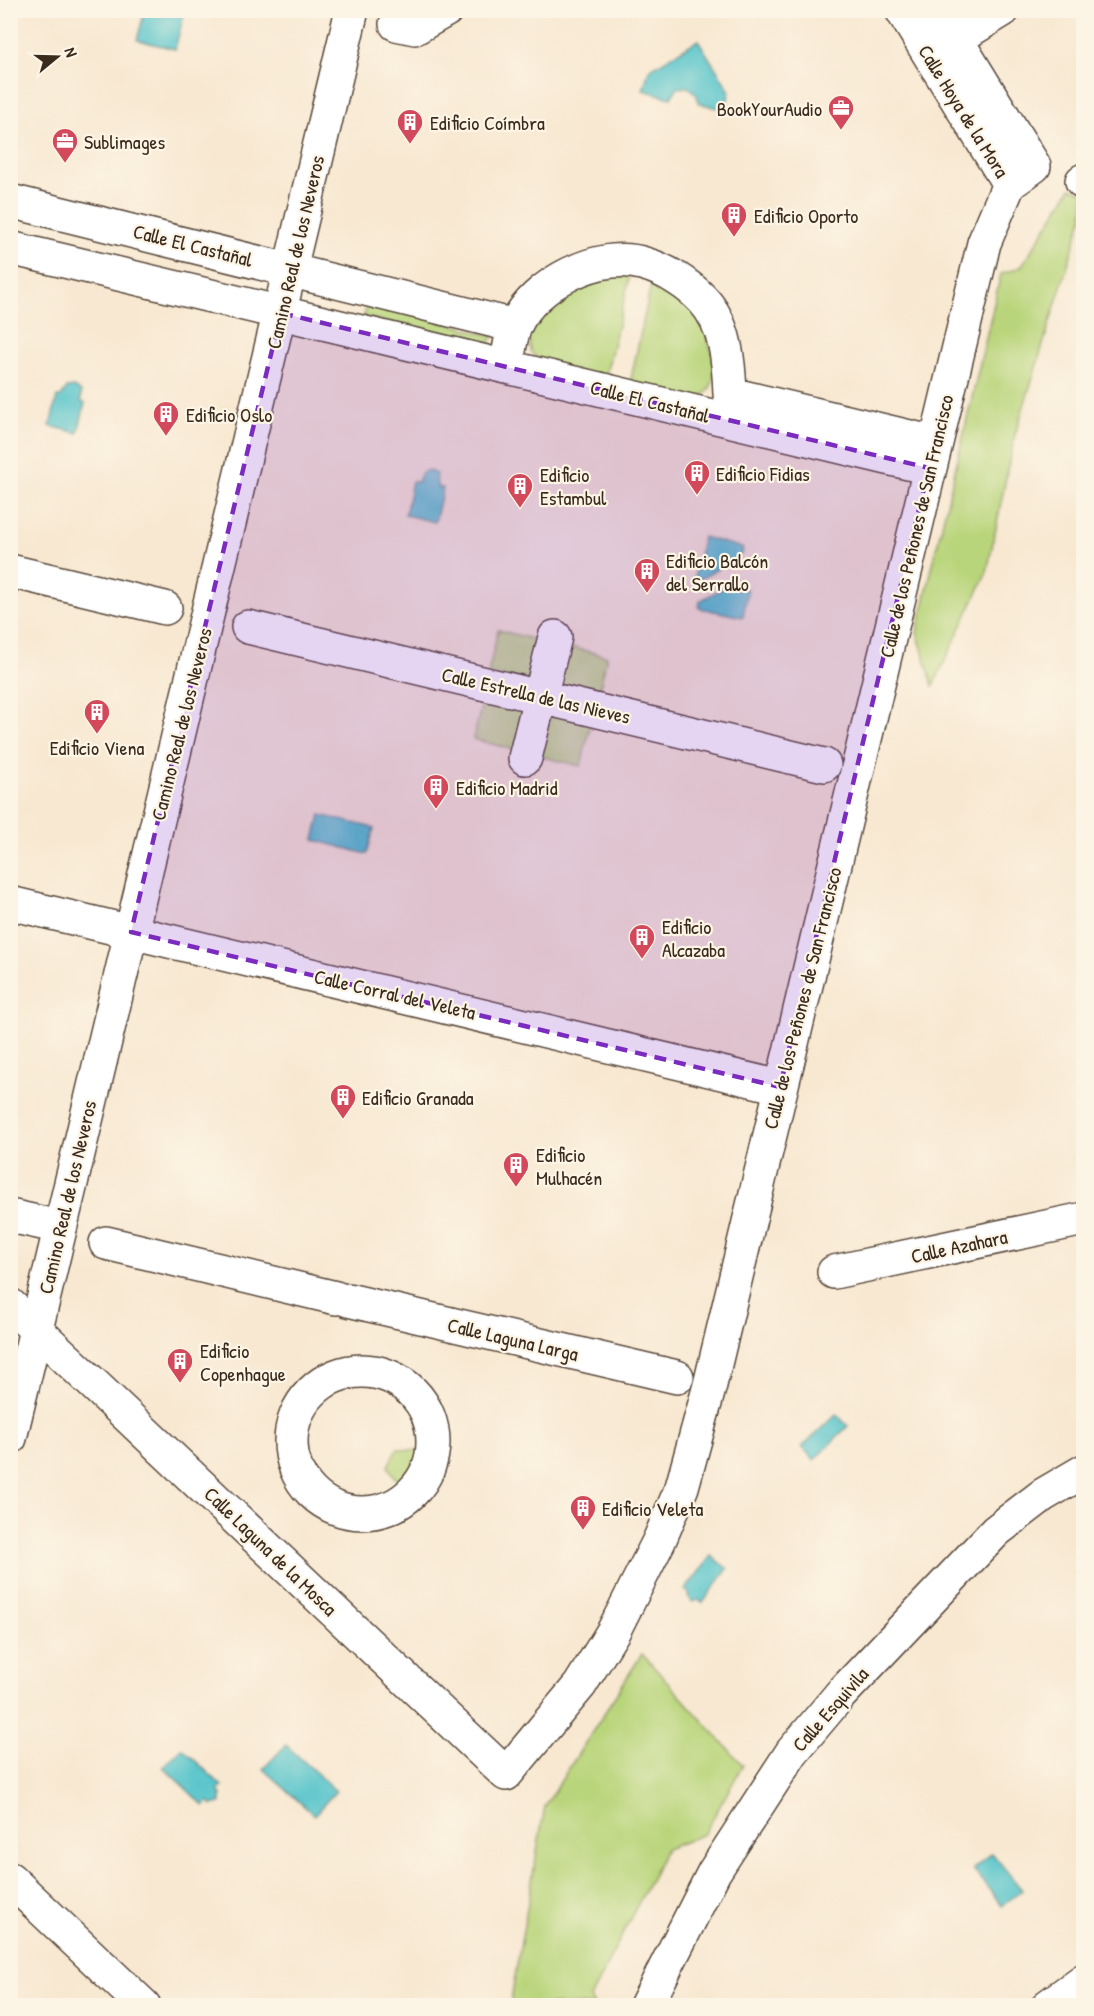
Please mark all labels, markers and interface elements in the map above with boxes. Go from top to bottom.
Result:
north arrow [27,27,87,87]
street label: Calle Hoya de la Mora [912,39,1016,183]
text: N [59,45,83,60]
office icon: BookYourAudio [826,93,856,131]
place label: BookYourAudio [717,95,822,122]
building icon: Edificio Coímbra [395,107,425,145]
place label: Edificio Coímbra [430,109,545,136]
office icon: Sublimages [50,126,80,164]
place label: Sublimages [84,128,166,155]
street label: Camino Real de los Neveros [260,152,330,351]
building icon: Edificio Oporto [719,200,749,238]
place label: Edificio Oporto [754,202,858,229]
street label: Calle El Castañal [130,217,256,273]
street label: Calle El Castañal [587,373,713,429]
street label: Calle de los Peñones de San Francisco [873,392,959,660]
building icon: Edificio Oslo [151,399,181,437]
place label: Edificio Oslo [186,401,272,428]
building icon: Edificio Fidias [682,458,712,496]
place label: Edificio Fidias [716,460,810,487]
place label: Edificio Estambul [540,461,607,511]
building icon: Edificio Estambul [505,471,535,509]
place label: Edificio Balcón del Serrallo [666,547,768,597]
building icon: Edificio Balcón del Serrallo [632,556,662,594]
street label: Camino Real de los Neveros [144,625,218,823]
street label: Calle Estrella de las Nieves [439,660,633,730]
building icon: Edificio Viena [82,697,112,735]
place label: Edificio Viena [50,734,144,761]
building icon: Edificio Madrid [421,772,451,810]
place label: Edificio Madrid [456,774,558,801]
street label: Calle de los Peñones de San Francisco [756,864,848,1132]
place label: Edificio Alcazaba [662,913,725,963]
building icon: Edificio Alcazaba [627,922,657,960]
street label: Calle Corral del Veleta [312,962,479,1026]
building icon: Edificio Granada [328,1082,358,1120]
place label: Edificio Granada [362,1084,474,1111]
street label: Camino Real de los Neveros [32,1097,102,1296]
place label: Edificio Mulhacén [536,1141,602,1191]
building icon: Edificio Mulhacén [501,1150,531,1188]
street label: Calle Azahara [908,1223,1010,1269]
street label: Calle Laguna Larga [445,1311,581,1367]
place label: Edificio Copenhague [200,1337,286,1387]
building icon: Edificio Copenhague [165,1346,195,1384]
street label: Calle Laguna de la Mosca [199,1480,343,1622]
building icon: Edificio Veleta [568,1493,598,1531]
place label: Edificio Veleta [602,1495,703,1522]
street label: Calle Esquivila [786,1661,874,1757]

